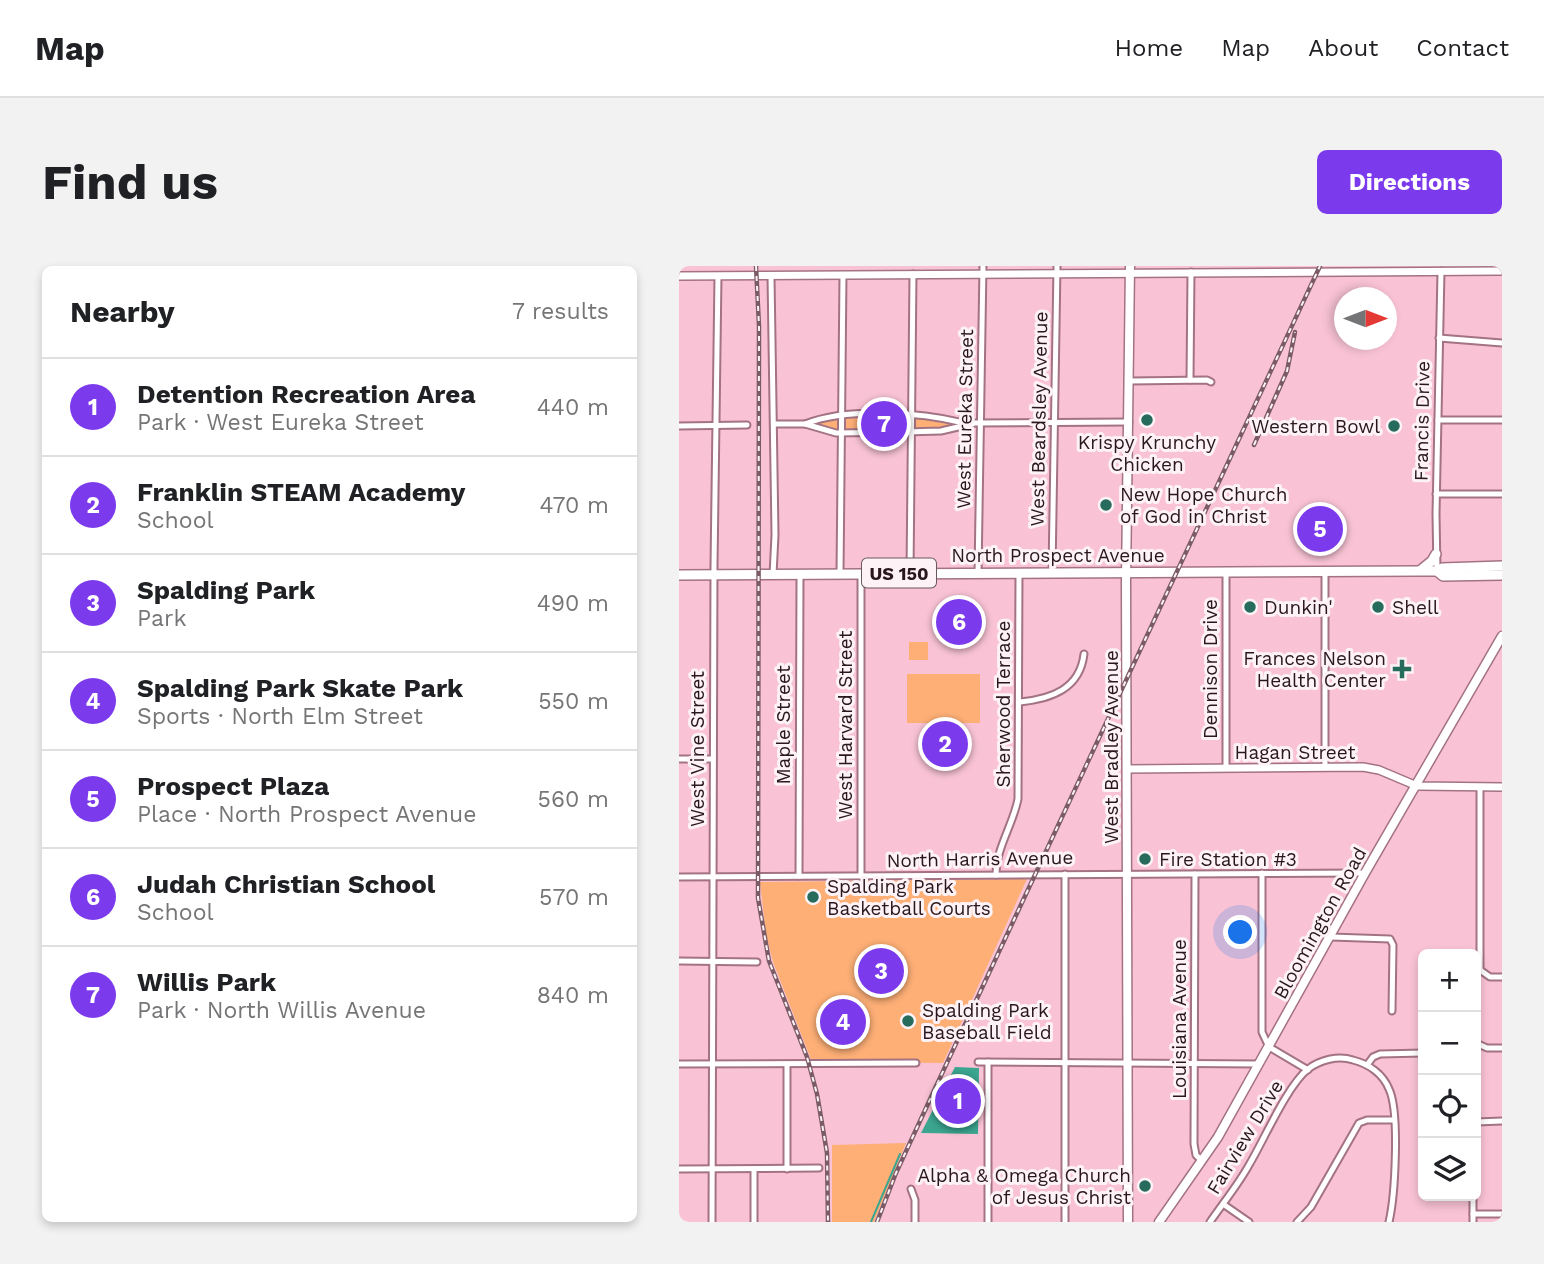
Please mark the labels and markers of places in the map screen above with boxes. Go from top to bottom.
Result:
pin: 7 [861,398,907,450]
marker: Krispy Krunchy Chicken [1139,412,1155,428]
place label: Western Bowl [1251,415,1380,438]
marker: Western Bowl [1386,418,1402,434]
place label: Krispy Krunchy Chicken [1078,431,1216,476]
place label: New Hope Church of God in Christ [1120,483,1287,528]
marker: New Hope Church of God in Christ [1098,497,1114,513]
pin: 5 [1297,503,1343,555]
pin: 6 [936,596,982,648]
place label: Dunkin' [1264,596,1333,619]
place label: Shell [1392,596,1439,619]
marker: Dunkin' [1242,599,1258,615]
marker: Shell [1370,599,1386,615]
place label: Frances Nelson Health Center [1243,647,1386,692]
marker: Frances Nelson Health Center [1392,659,1412,679]
pin: 2 [922,718,968,770]
place label: Fire Station #3 [1159,848,1297,871]
marker: Fire Station #3 [1137,851,1153,867]
place label: Spalding Park Basketball Courts [827,875,991,920]
marker: Spalding Park Basketball Courts [805,889,821,905]
pin: 3 [858,945,904,997]
pin: 4 [820,996,866,1048]
place label: Spalding Park Baseball Field [922,999,1052,1044]
marker: Spalding Park Baseball Field [900,1013,916,1029]
pin: 1 [935,1075,981,1127]
place label: Alpha & Omega Church of Jesus Christ [917,1164,1131,1209]
marker: Alpha & Omega Church of Jesus Christ [1137,1178,1153,1194]

